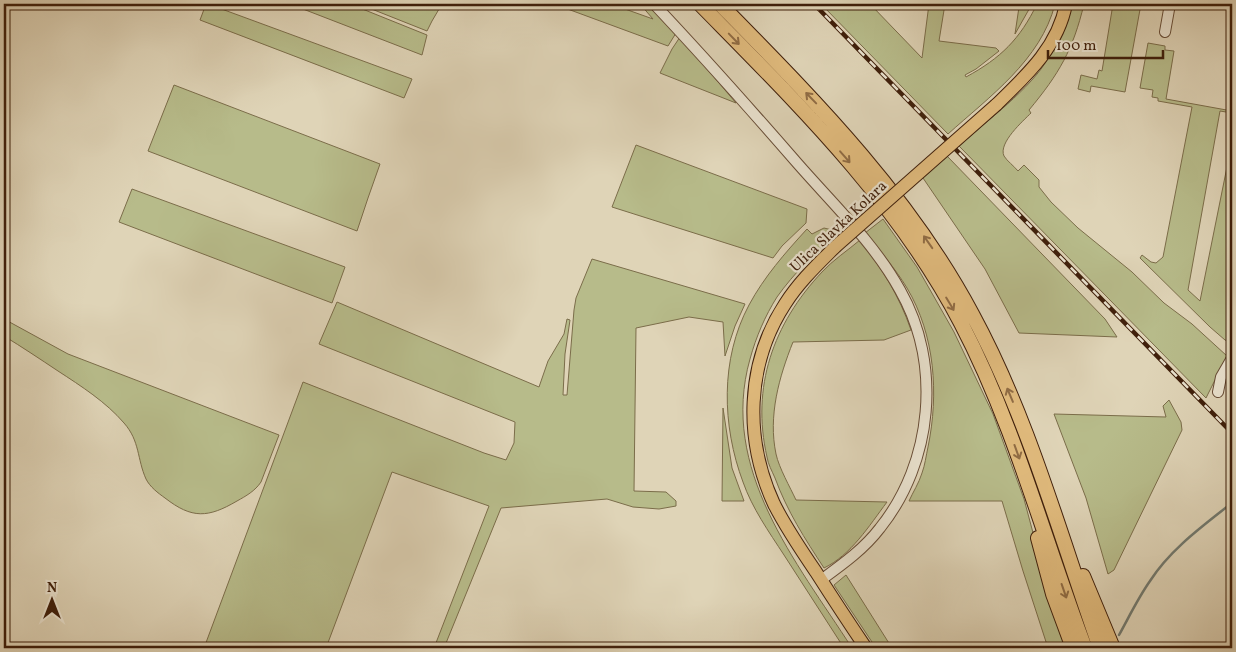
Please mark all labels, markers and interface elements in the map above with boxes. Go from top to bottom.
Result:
scale bar [1048,28,1164,60]
one-way arrow [728,32,740,45]
text: 100 m [1056,36,1096,57]
one-way arrow [805,92,817,104]
one-way arrow [840,151,851,164]
street label: Ulica Slavka Kolara [786,177,892,278]
one-way arrow [923,235,933,249]
one-way arrow [946,297,956,311]
one-way arrow [1005,388,1015,403]
one-way arrow [1013,444,1022,459]
north arrow [28,574,78,624]
text: N [47,579,57,598]
one-way arrow [1060,583,1069,599]

